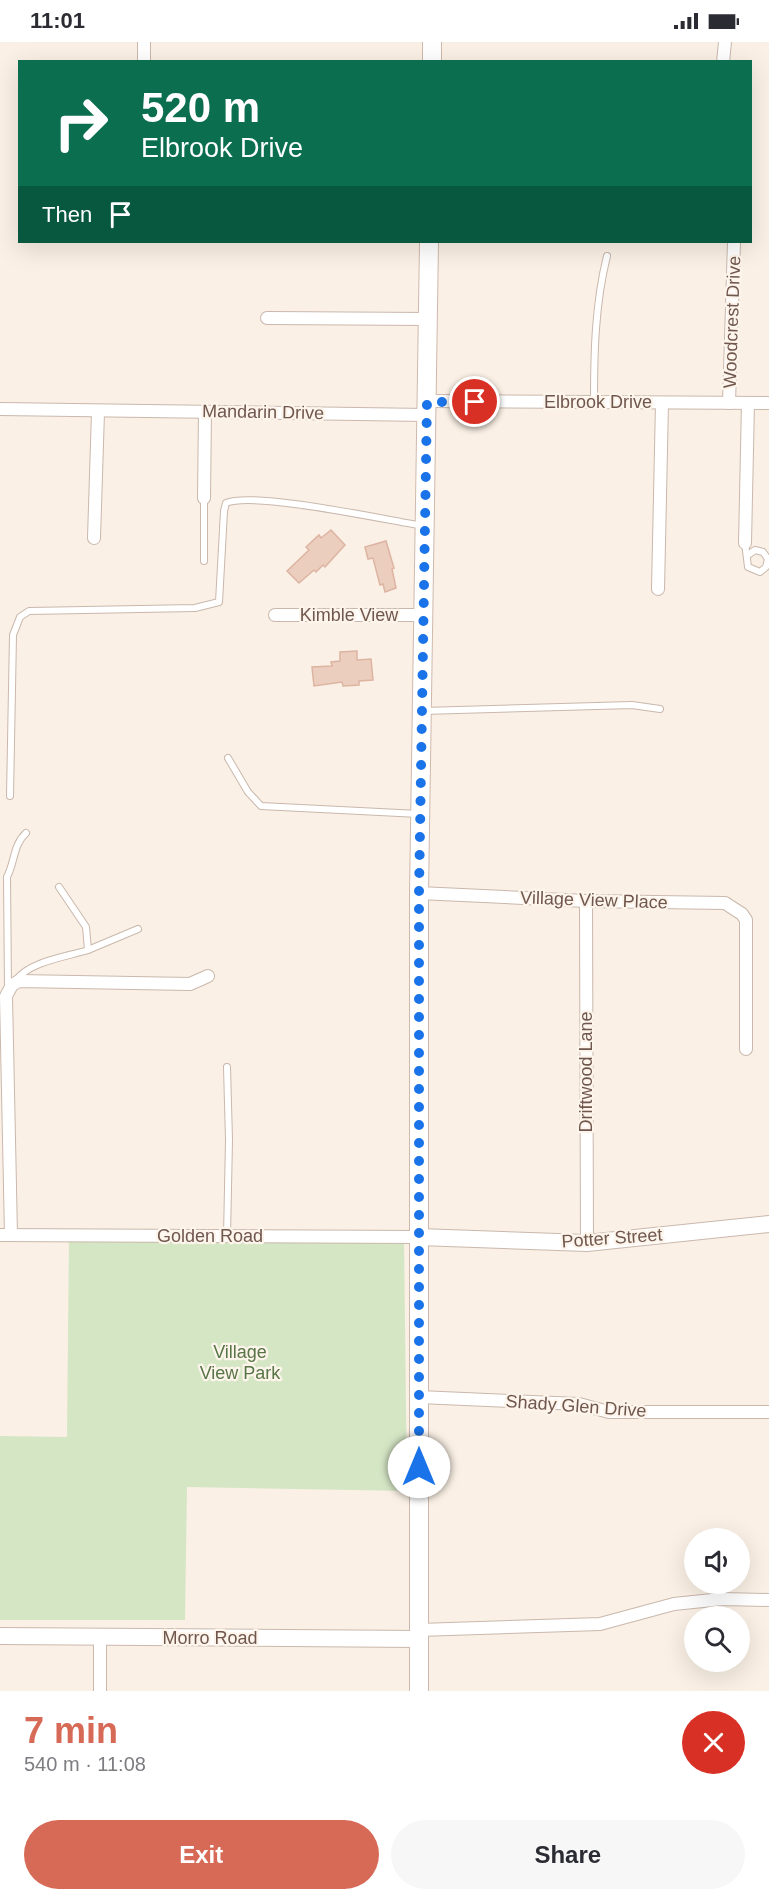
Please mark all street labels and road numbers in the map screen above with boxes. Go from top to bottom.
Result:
street label: Woodcrest Drive [720,255,744,389]
street label: Elbrook Drive [544,392,652,412]
street label: Mandarin Drive [202,401,324,423]
street label: Kimble View [300,605,399,625]
street label: Village View Place [520,887,668,913]
street label: Driftwood Lane [576,1011,596,1133]
street label: Potter Street [561,1224,663,1252]
street label: Golden Road [157,1226,263,1246]
street label: Shady Glen Drive [505,1391,647,1421]
street label: Morro Road [162,1628,258,1648]

